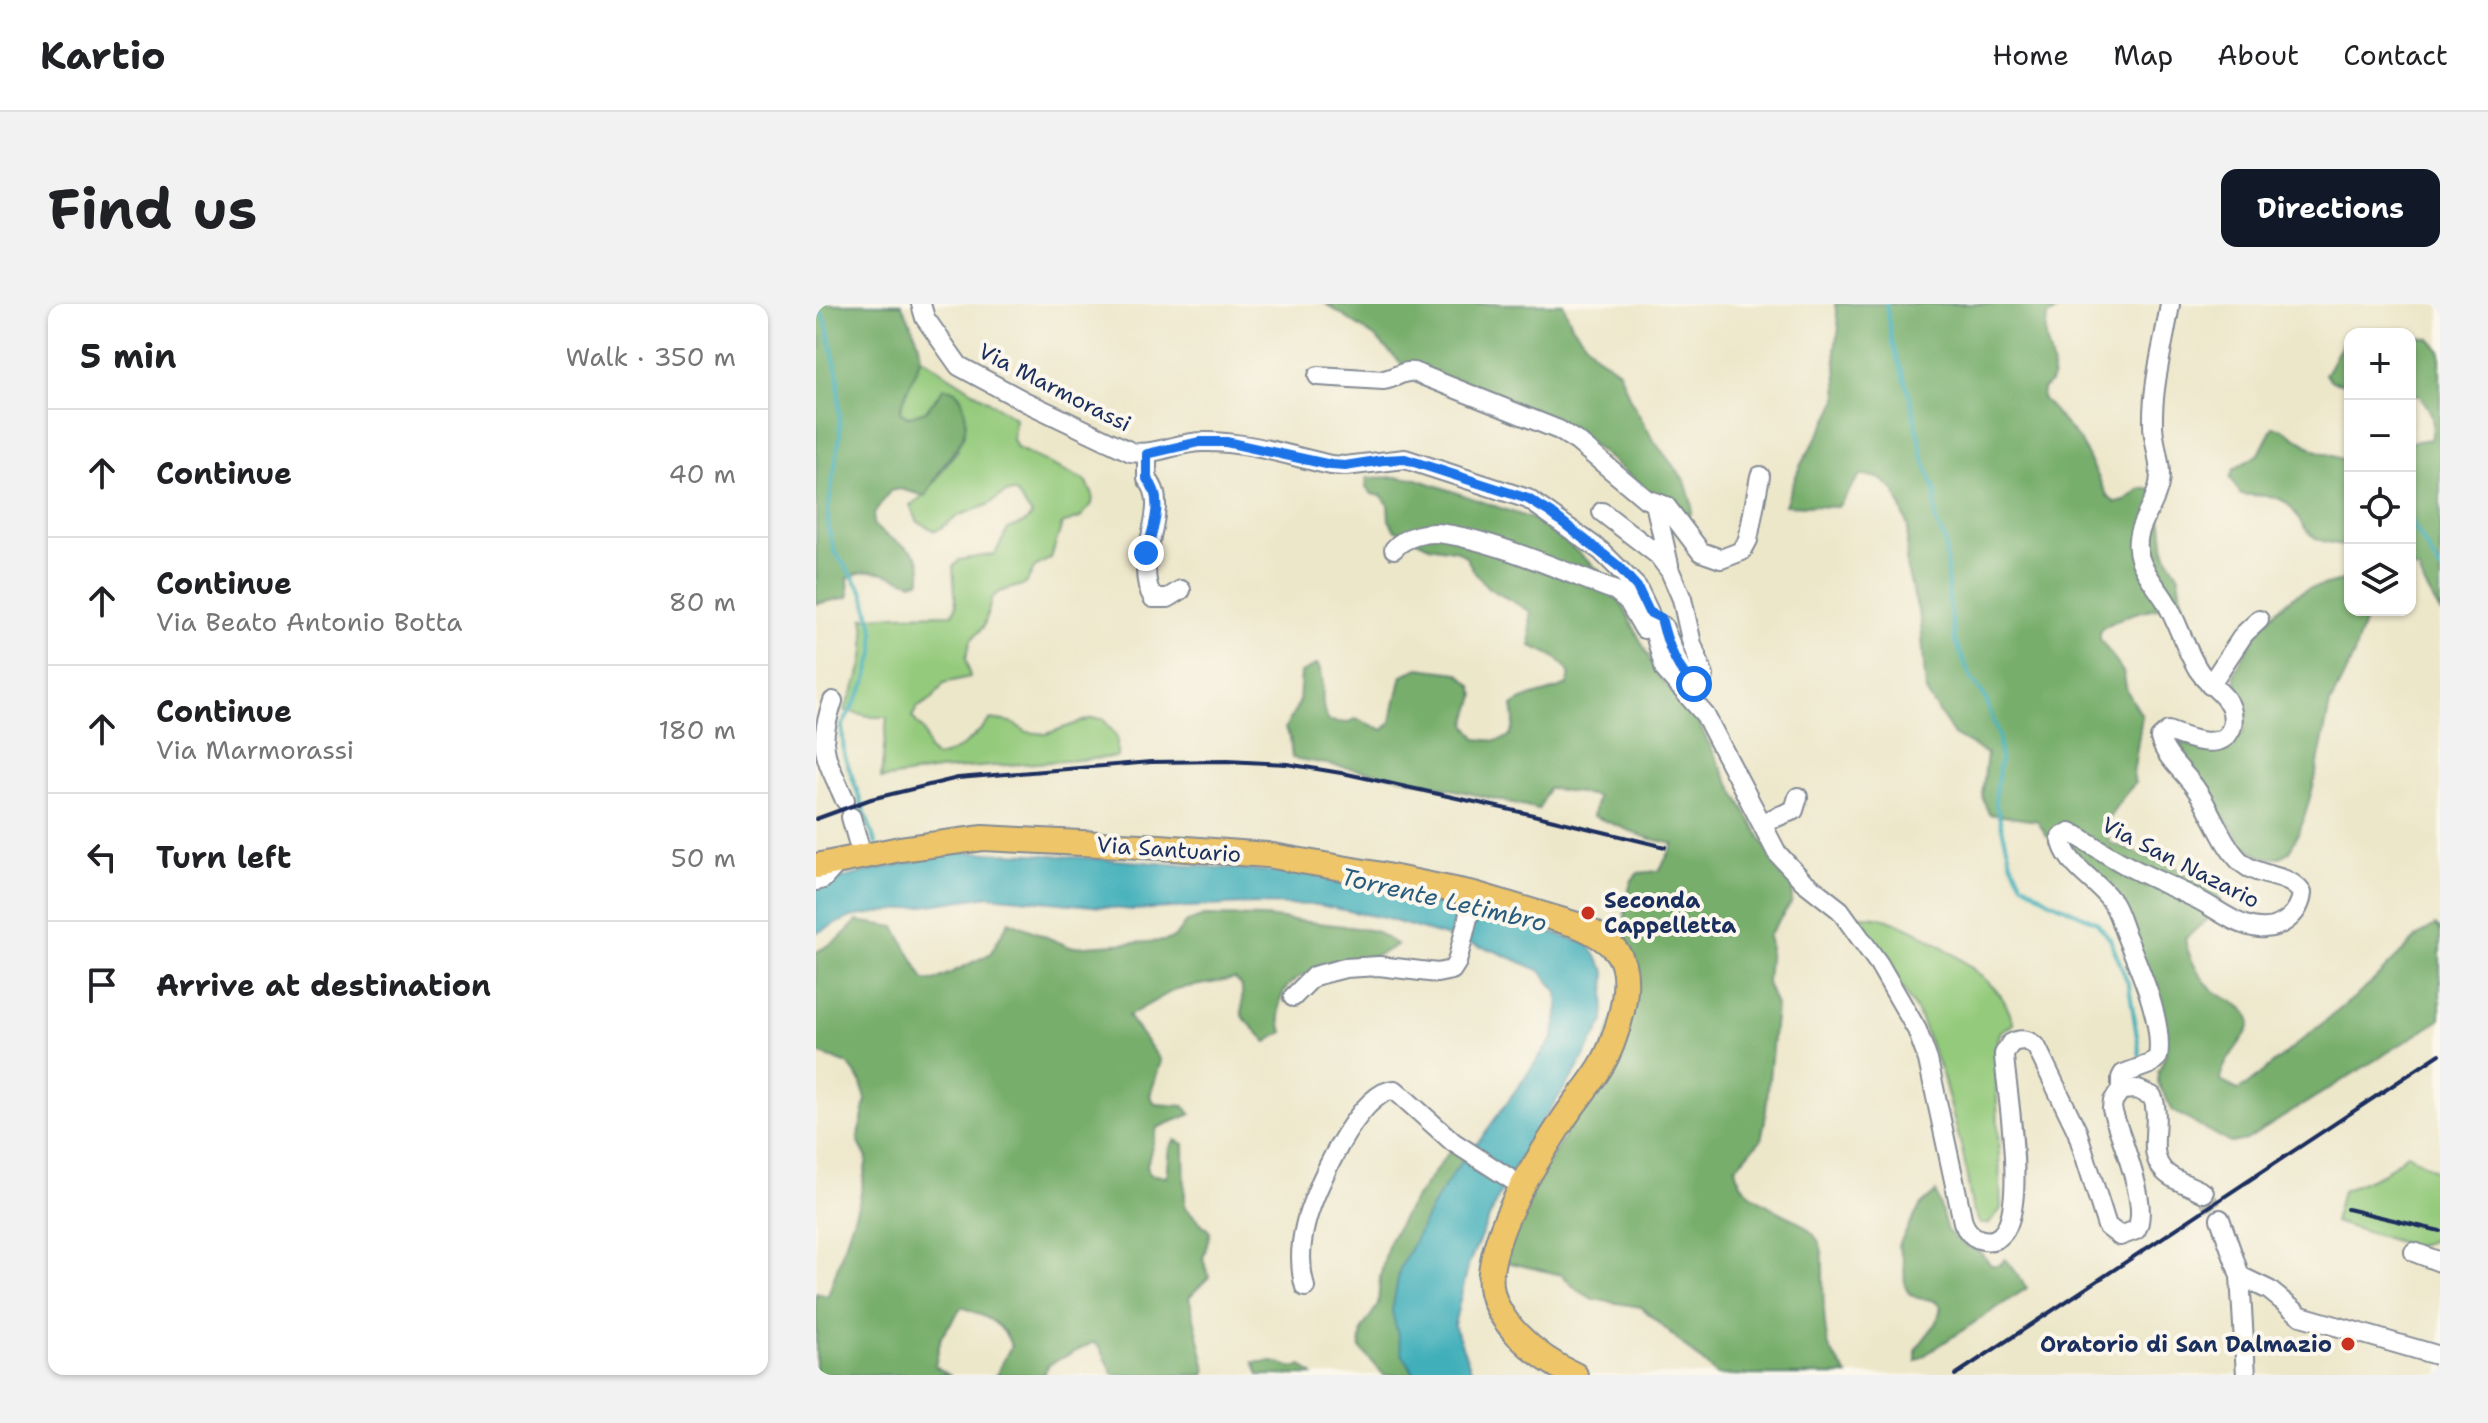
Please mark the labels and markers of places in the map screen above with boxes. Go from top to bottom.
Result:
place label: Seconda Cappelletta [1604,886,1736,940]
marker: Seconda Cappelletta [1579,904,1597,922]
place label: Oratorio di San Dalmazio [2040,1330,2332,1359]
marker: Oratorio di San Dalmazio [2339,1335,2357,1353]

